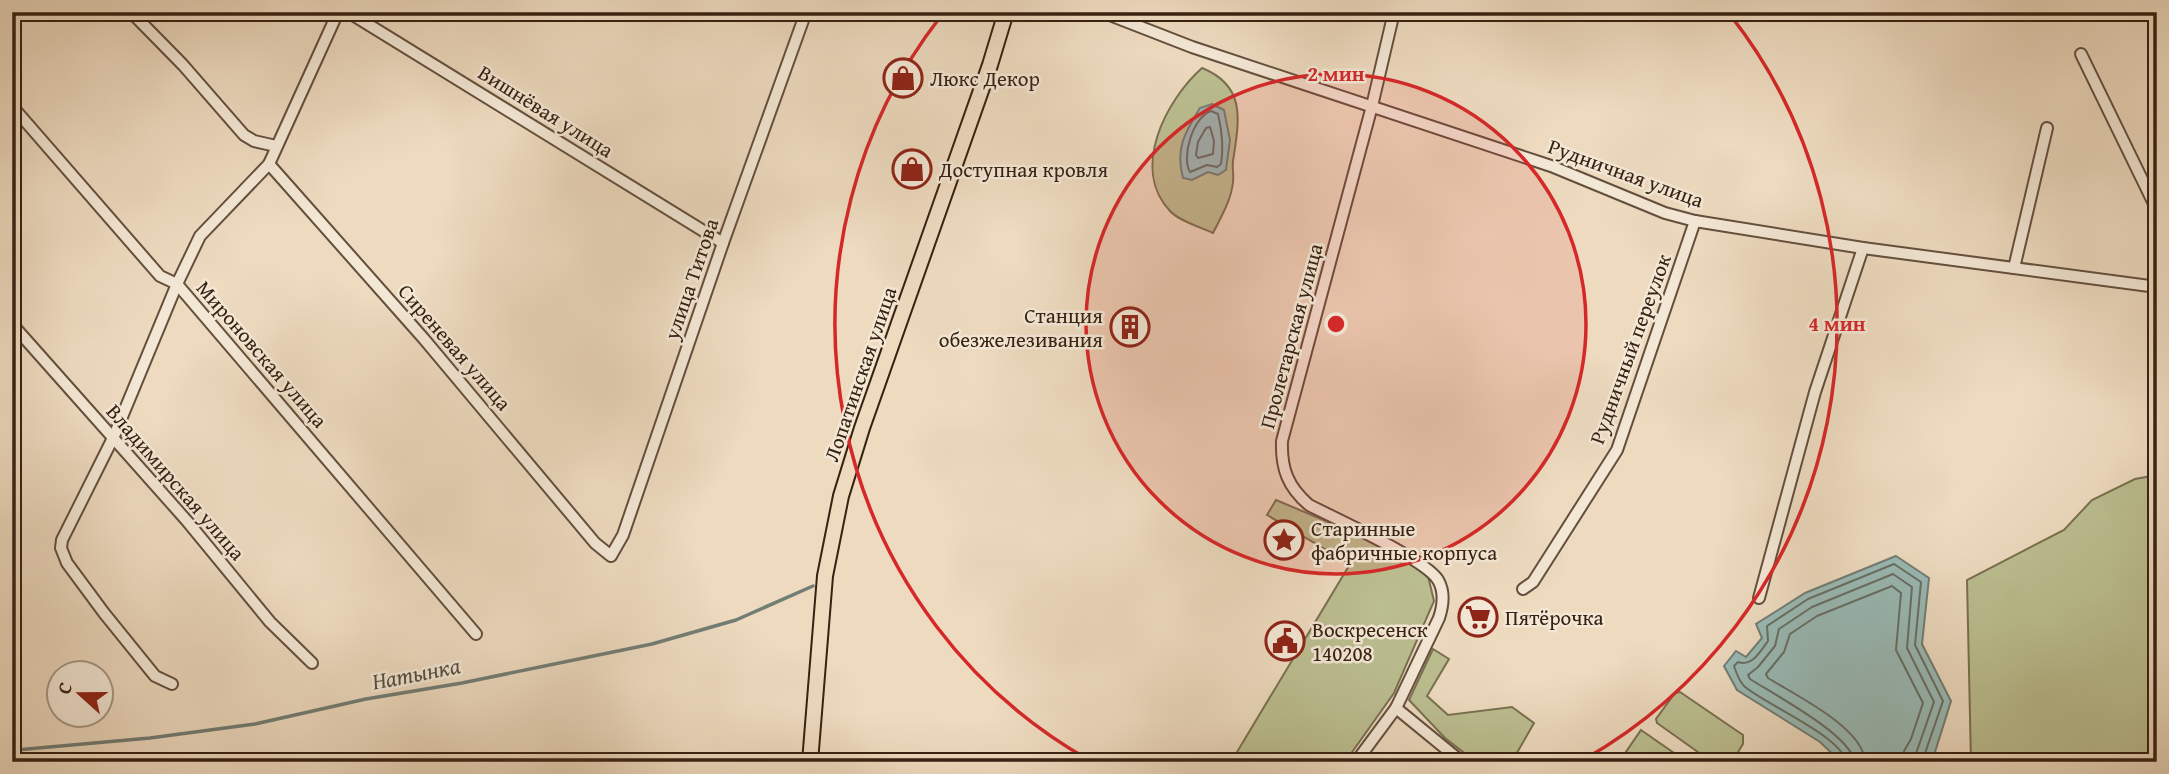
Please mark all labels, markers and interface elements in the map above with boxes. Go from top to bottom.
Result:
street label: Вишнёвая улица [472,57,620,165]
shop icon: Люкс Декор [882,57,924,99]
text: 2 мин [1307,58,1365,89]
place label: Люкс Декор [930,63,1040,94]
street label: Рудничная улица [1544,130,1708,216]
shop icon: Доступная кровля [891,148,933,190]
place label: Доступная кровля [938,154,1108,185]
street label: улица Титова [655,214,726,345]
street label: Пролетарская улица [1251,240,1331,432]
street label: Рудничный переулок [1581,250,1679,448]
street label: Мироновская улица [189,273,335,435]
street label: Сиреневая улица [391,277,519,417]
street label: Лопатинская улица [816,282,904,466]
place label: Станция обезжелезивания [939,300,1103,355]
building icon: Станция обезжелезивания [1109,306,1151,348]
text: 4 мин [1808,308,1866,339]
centre of rings [1324,312,1348,336]
street label: Владимирская улица [99,397,253,567]
place label: Старинные фабричные корпуса [1311,513,1497,568]
place icon: Старинные фабричные корпуса [1263,519,1305,561]
supermarket icon: Пятёрочка [1457,596,1499,638]
place label: Пятёрочка [1505,602,1603,633]
place label: Воскресенск 140208 [1312,614,1428,669]
public building icon: Воскресенск 140208 [1264,620,1306,662]
water label: Натынка [369,648,463,698]
north arrow [46,658,116,728]
text: С [49,678,79,698]

